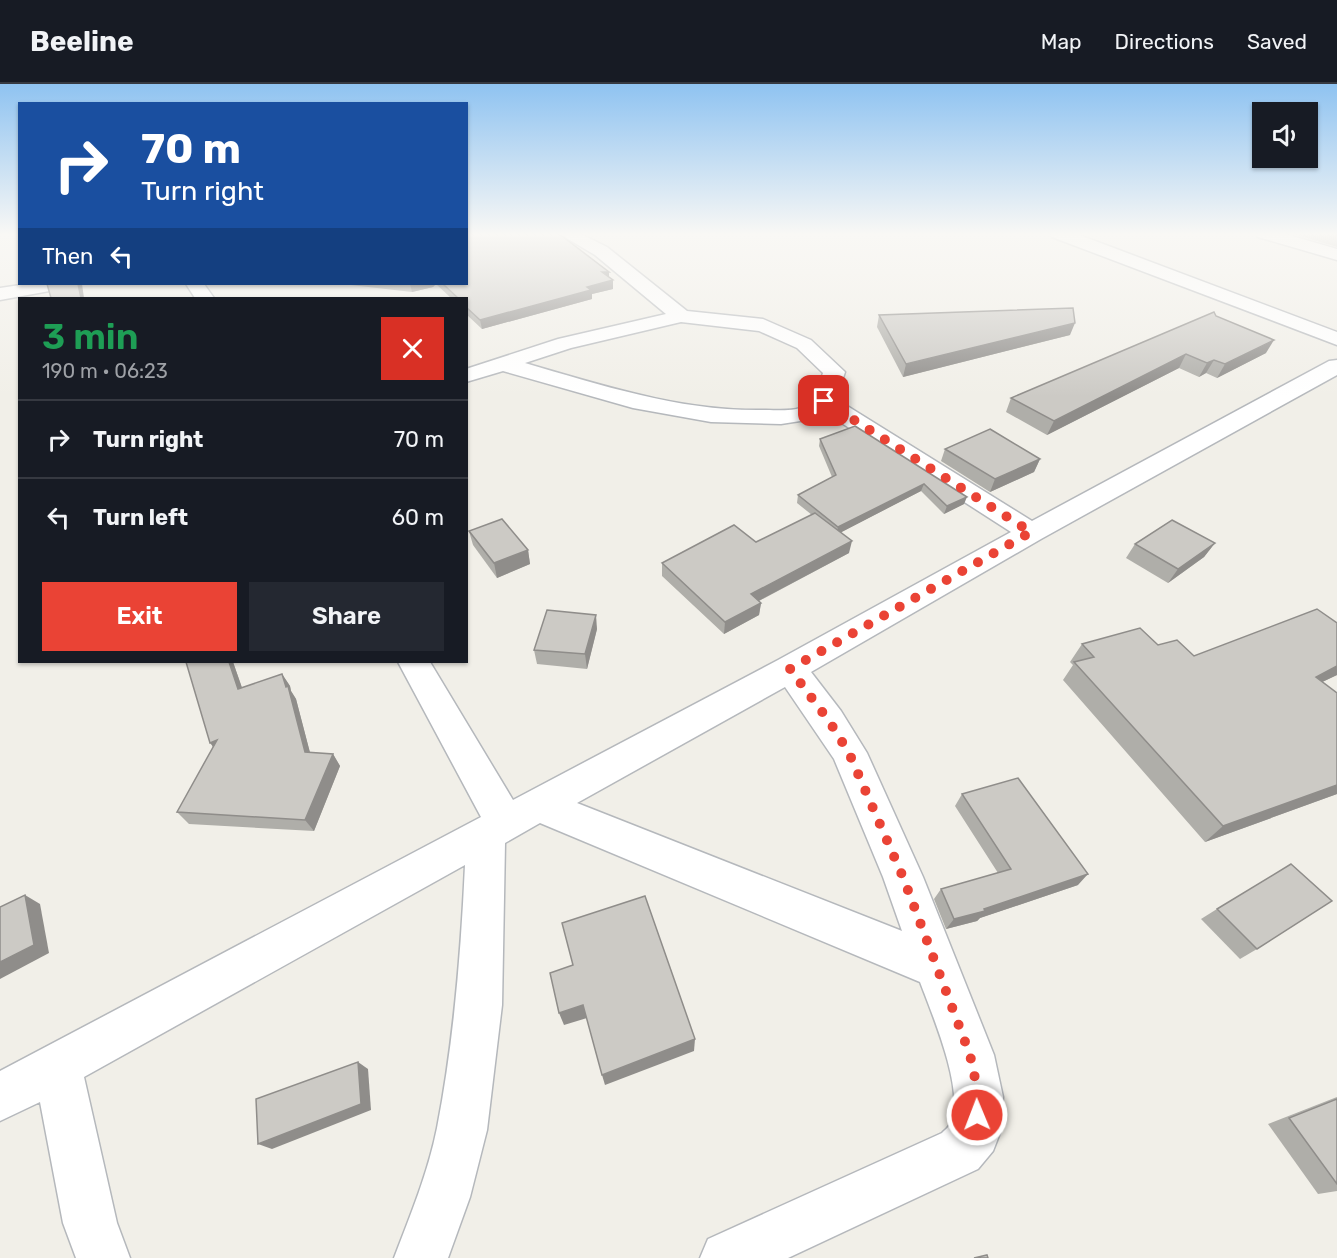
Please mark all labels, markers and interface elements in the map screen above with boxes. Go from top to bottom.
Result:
text: Beeline [30,25,134,58]
text: Map [1041,29,1082,54]
text: Directions [1115,29,1214,54]
text: Saved [1247,29,1307,54]
map controls [1252,102,1318,168]
button: sound [1252,102,1318,168]
text: 70 m [141,124,241,174]
icon: right [42,126,120,204]
text: Turn right [141,175,264,207]
icon: left [105,240,138,273]
text: Then [42,243,93,270]
text: 3 min [42,315,139,358]
button: close [381,317,444,380]
text: 190 m · 06:23 [42,359,168,383]
pin [798,375,849,426]
icon: arrive [807,384,840,417]
icon: right [42,423,75,456]
text: Turn right [93,426,203,453]
text: 70 m [394,426,444,453]
icon: left [42,501,75,534]
text: Turn left [93,504,188,531]
text: 60 m [392,504,444,531]
button: Exit [42,582,237,651]
button: Share [249,582,444,651]
position arrow [945,1083,1009,1147]

